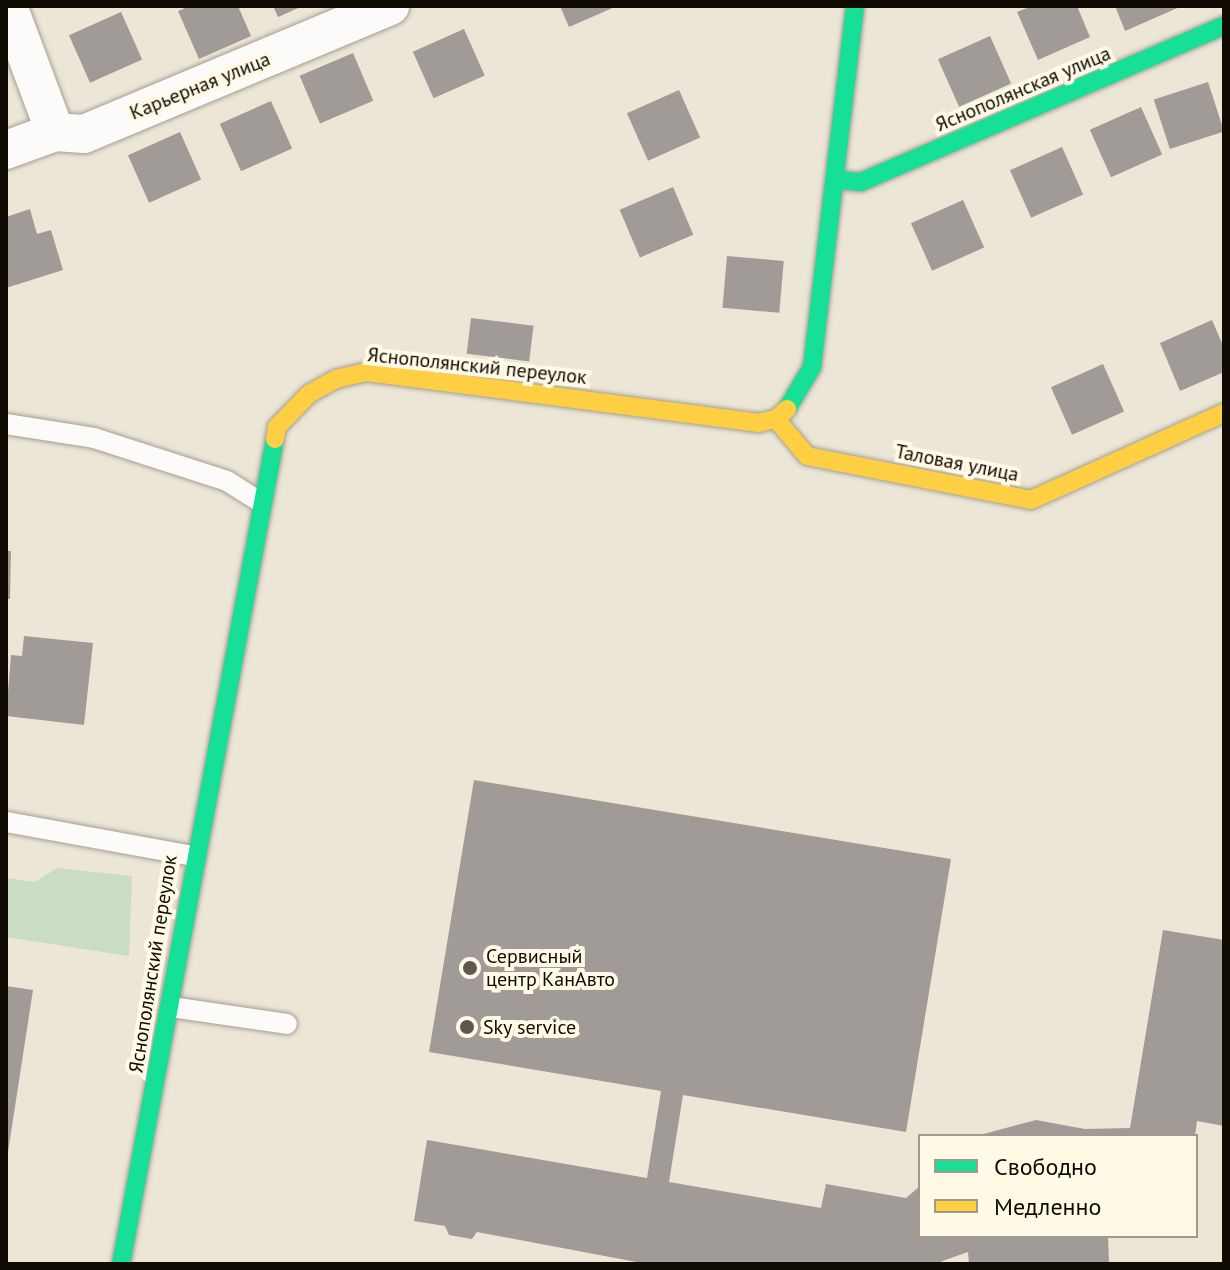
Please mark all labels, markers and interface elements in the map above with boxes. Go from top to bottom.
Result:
street label: Яснополянская улица [932,41,1114,137]
street label: Карьерная улица [126,47,274,125]
street label: Яснополянский переулок [366,343,588,389]
street label: Таловая улица [893,439,1021,487]
street label: Яснополянский переулок [124,853,182,1075]
place label: Сервисный центр КанАвто [486,944,615,991]
marker: Сервисный центр КанАвто [461,959,479,977]
place label: Sky service [483,1015,577,1039]
marker: Sky service [458,1018,476,1036]
legend [918,1134,1198,1238]
text: Свободно [994,1151,1097,1182]
text: Медленно [994,1191,1101,1222]

